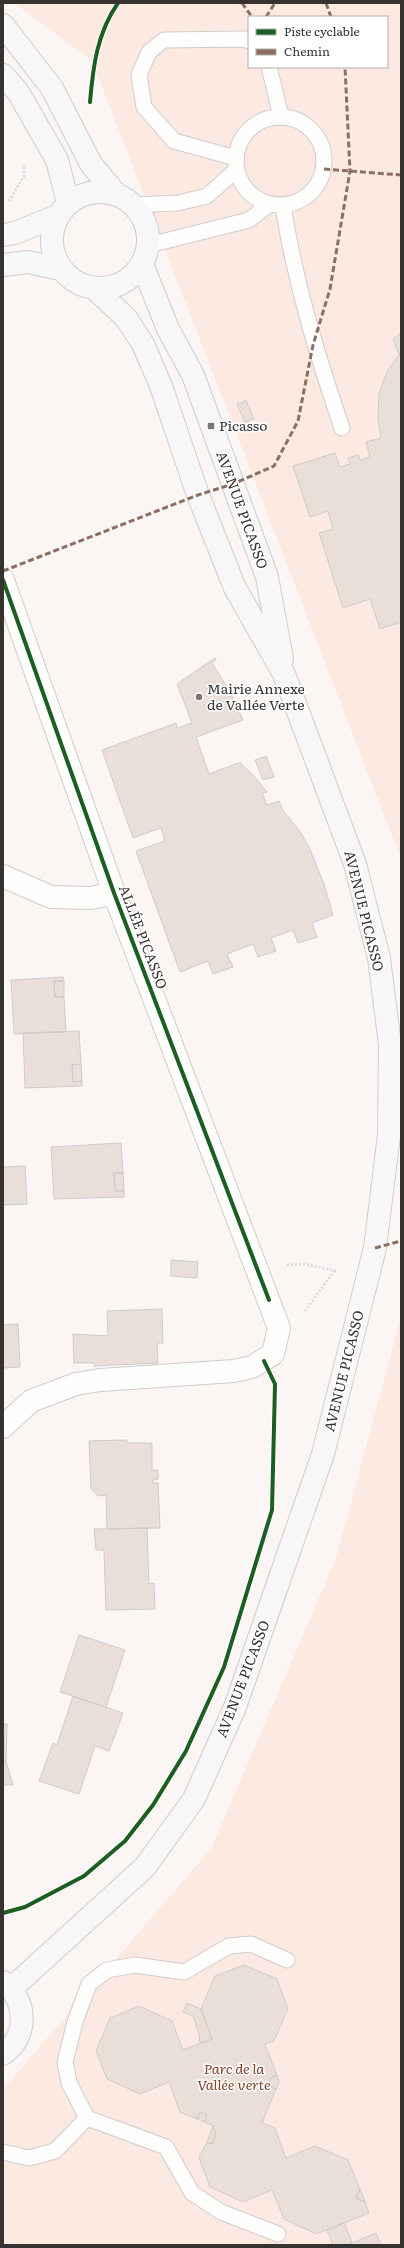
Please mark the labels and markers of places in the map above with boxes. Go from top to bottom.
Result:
place label: Picasso [219,415,267,435]
marker: Picasso [206,421,216,431]
place label: Mairie Annexe de Vallée Verte [207,678,305,714]
marker: Mairie Annexe de Vallée Verte [194,692,204,702]

